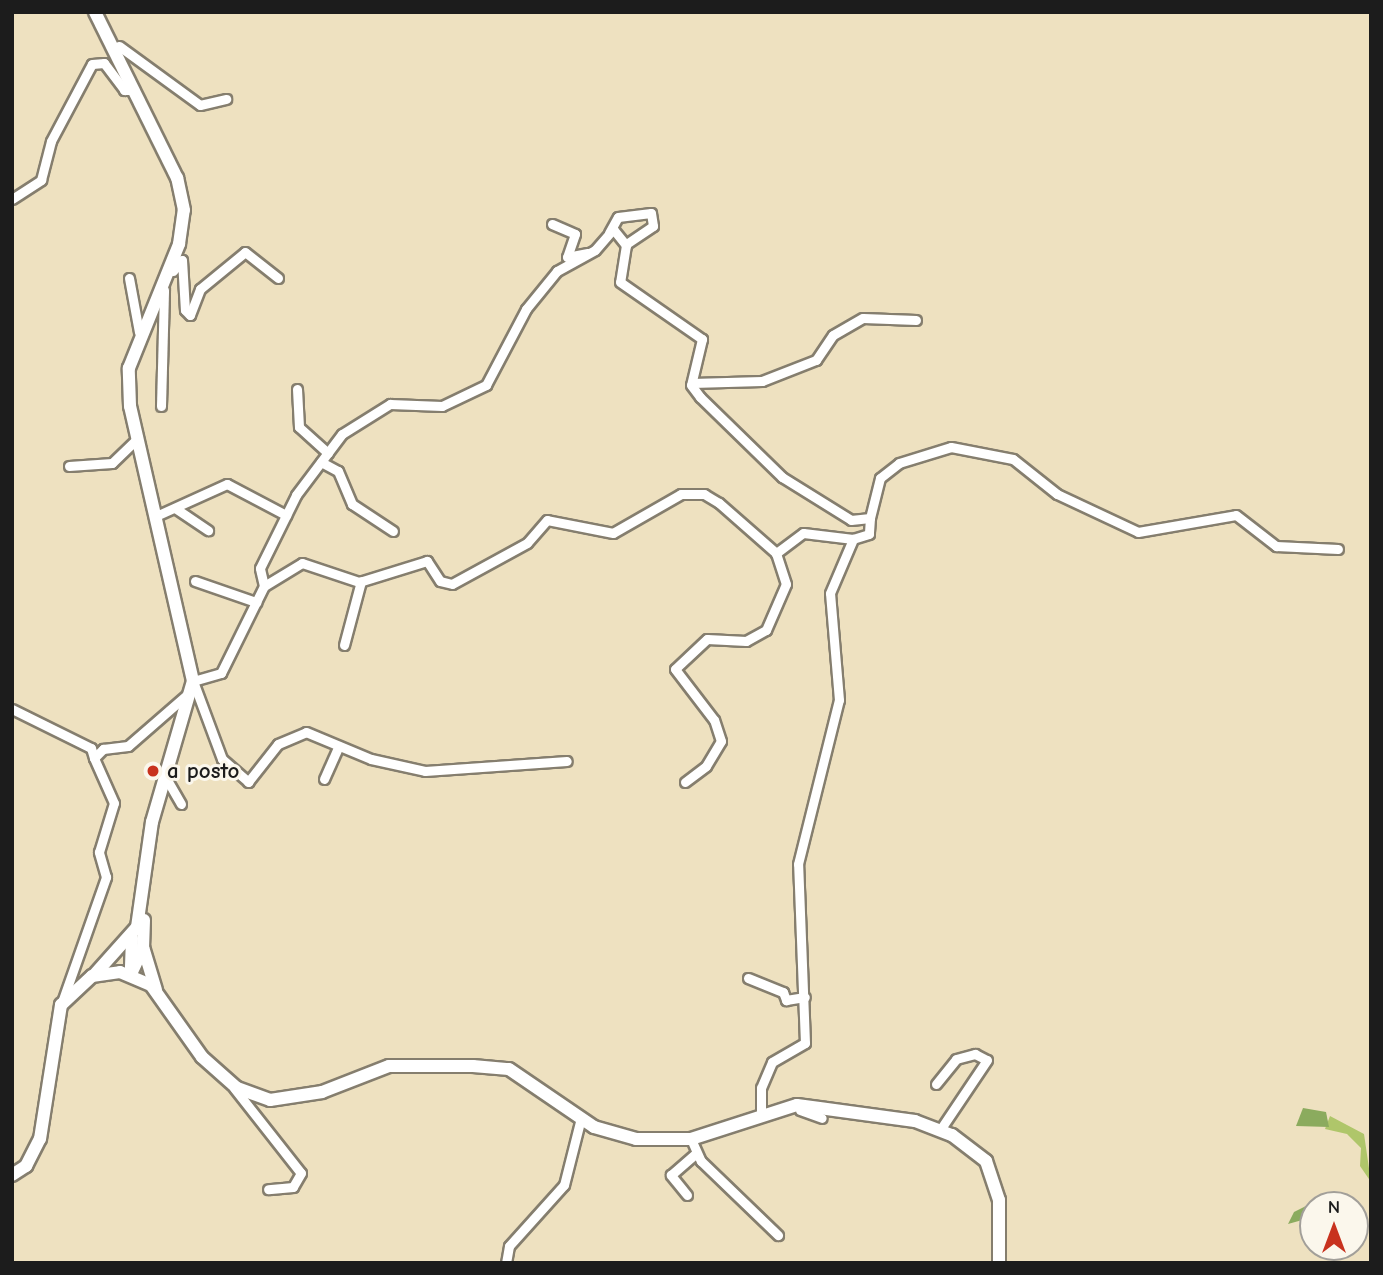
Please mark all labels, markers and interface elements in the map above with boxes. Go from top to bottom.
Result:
place label: a posto [167,757,239,785]
marker: a posto [145,763,161,779]
north arrow [1299,1191,1369,1261]
text: N [1328,1196,1340,1218]

